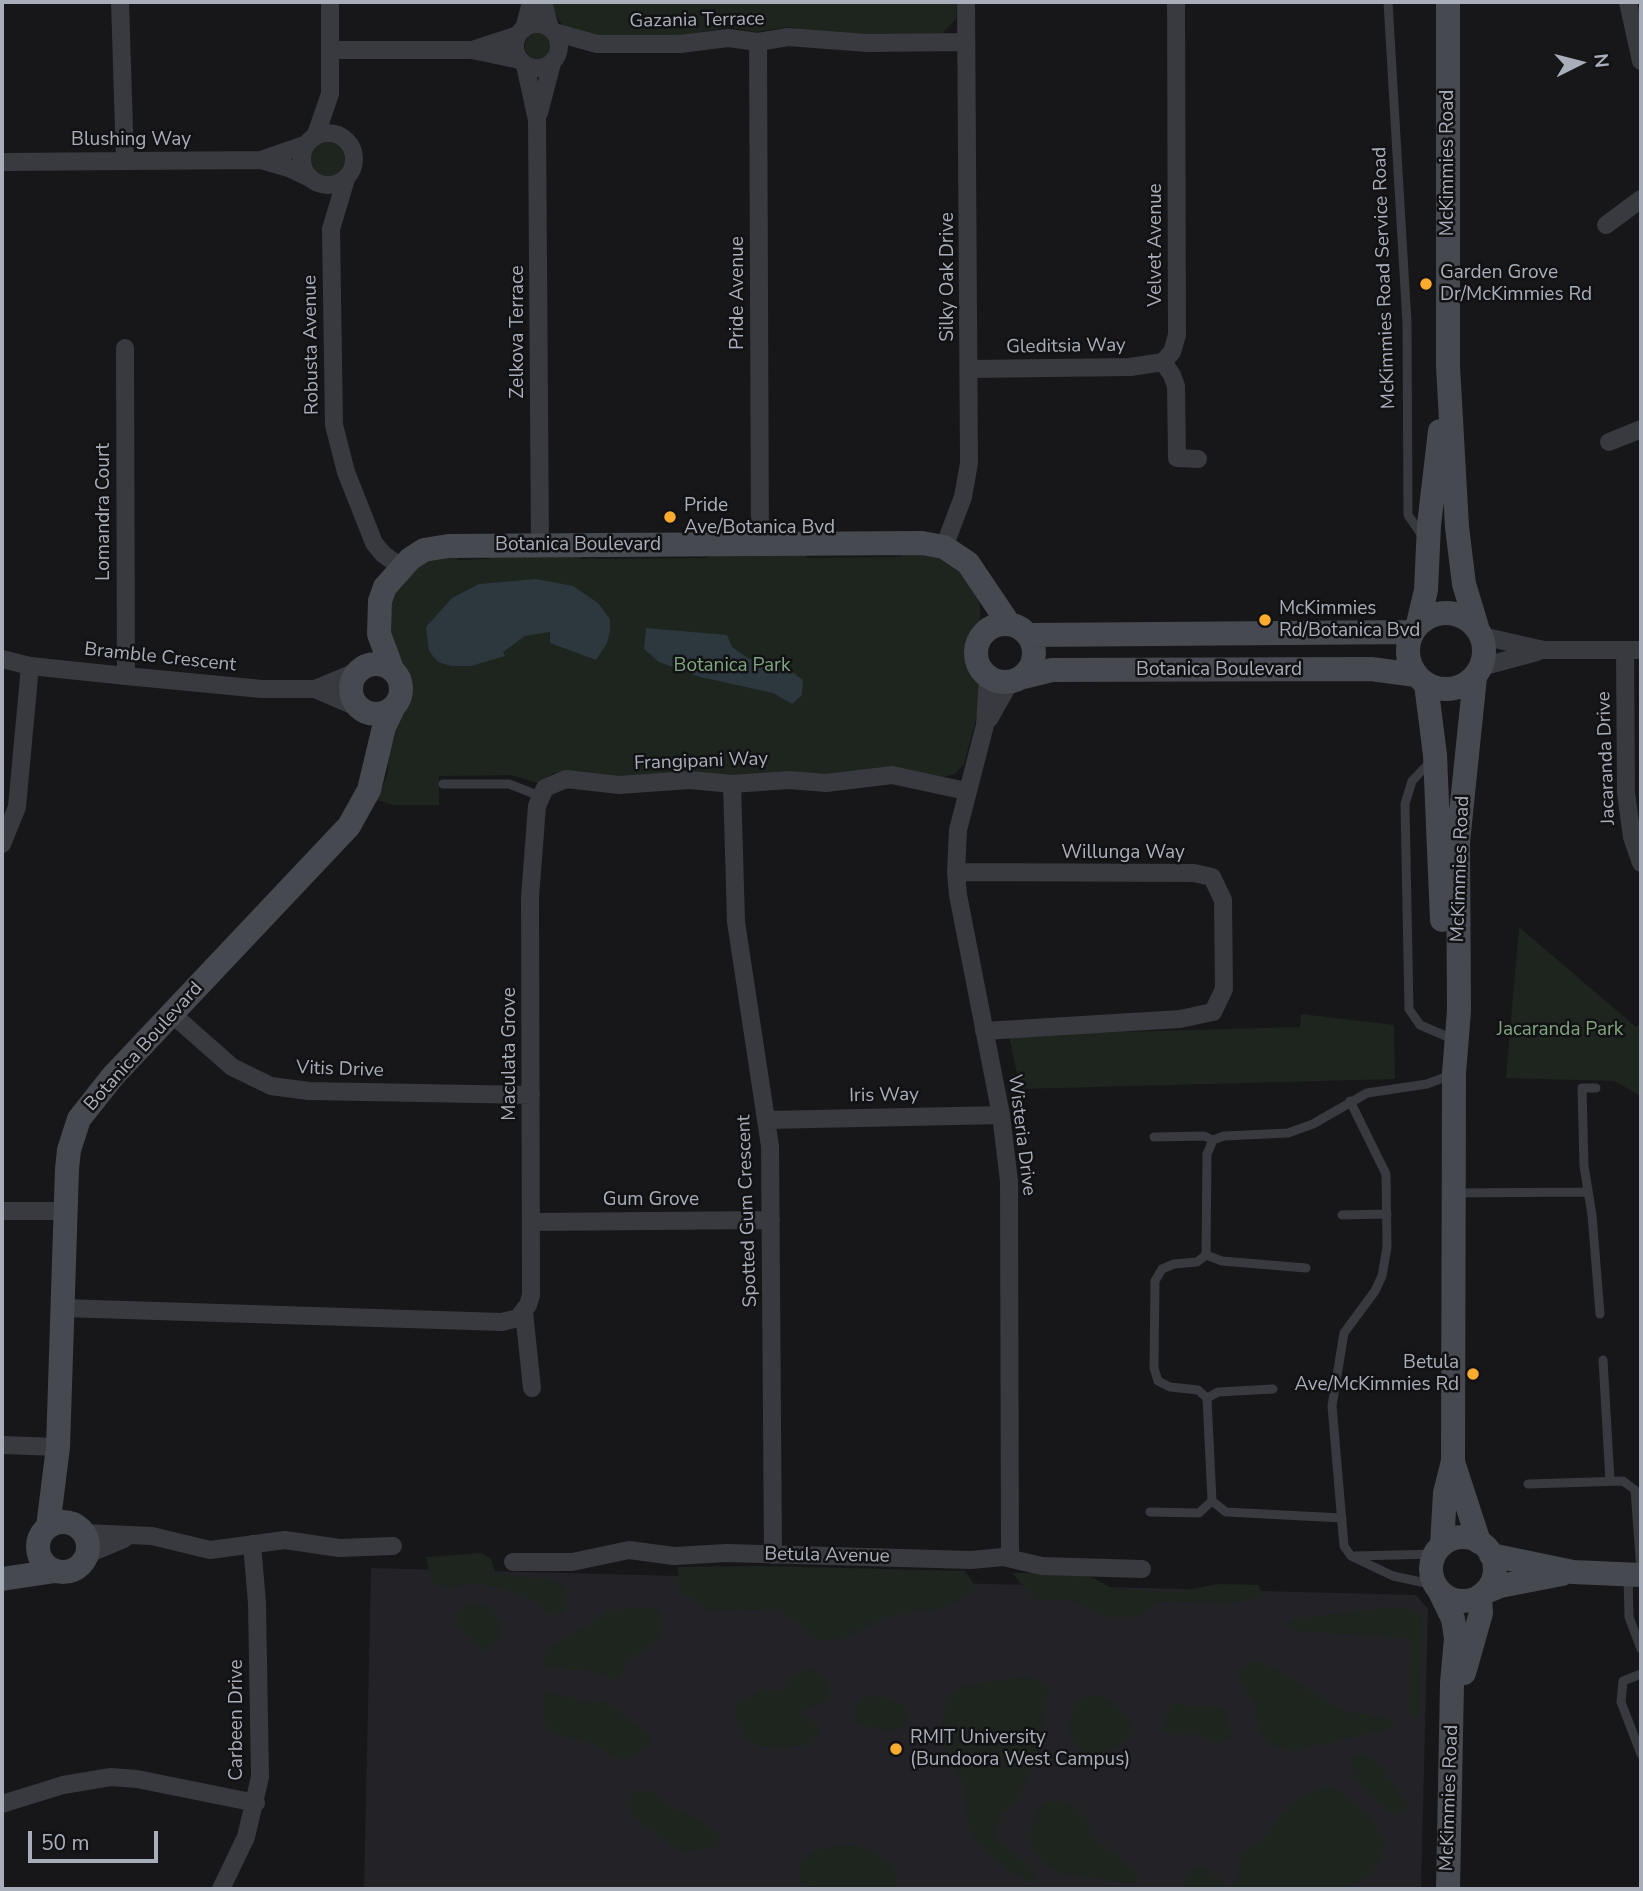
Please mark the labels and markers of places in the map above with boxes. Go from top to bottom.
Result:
place label: Garden Grove Dr/McKimmies Rd [1440,262,1592,306]
marker: Garden Grove Dr/McKimmies Rd [1418,276,1434,292]
place label: Pride Ave/Botanica Bvd [684,495,835,539]
marker: Pride Ave/Botanica Bvd [662,509,678,525]
place label: McKimmies Rd/Botanica Bvd [1279,598,1420,642]
marker: McKimmies Rd/Botanica Bvd [1257,612,1273,628]
place label: Betula Ave/McKimmies Rd [1294,1352,1459,1396]
marker: Betula Ave/McKimmies Rd [1465,1366,1481,1382]
place label: RMIT University (Bundoora West Campus) [910,1727,1130,1771]
marker: RMIT University (Bundoora West Campus) [888,1741,904,1757]

